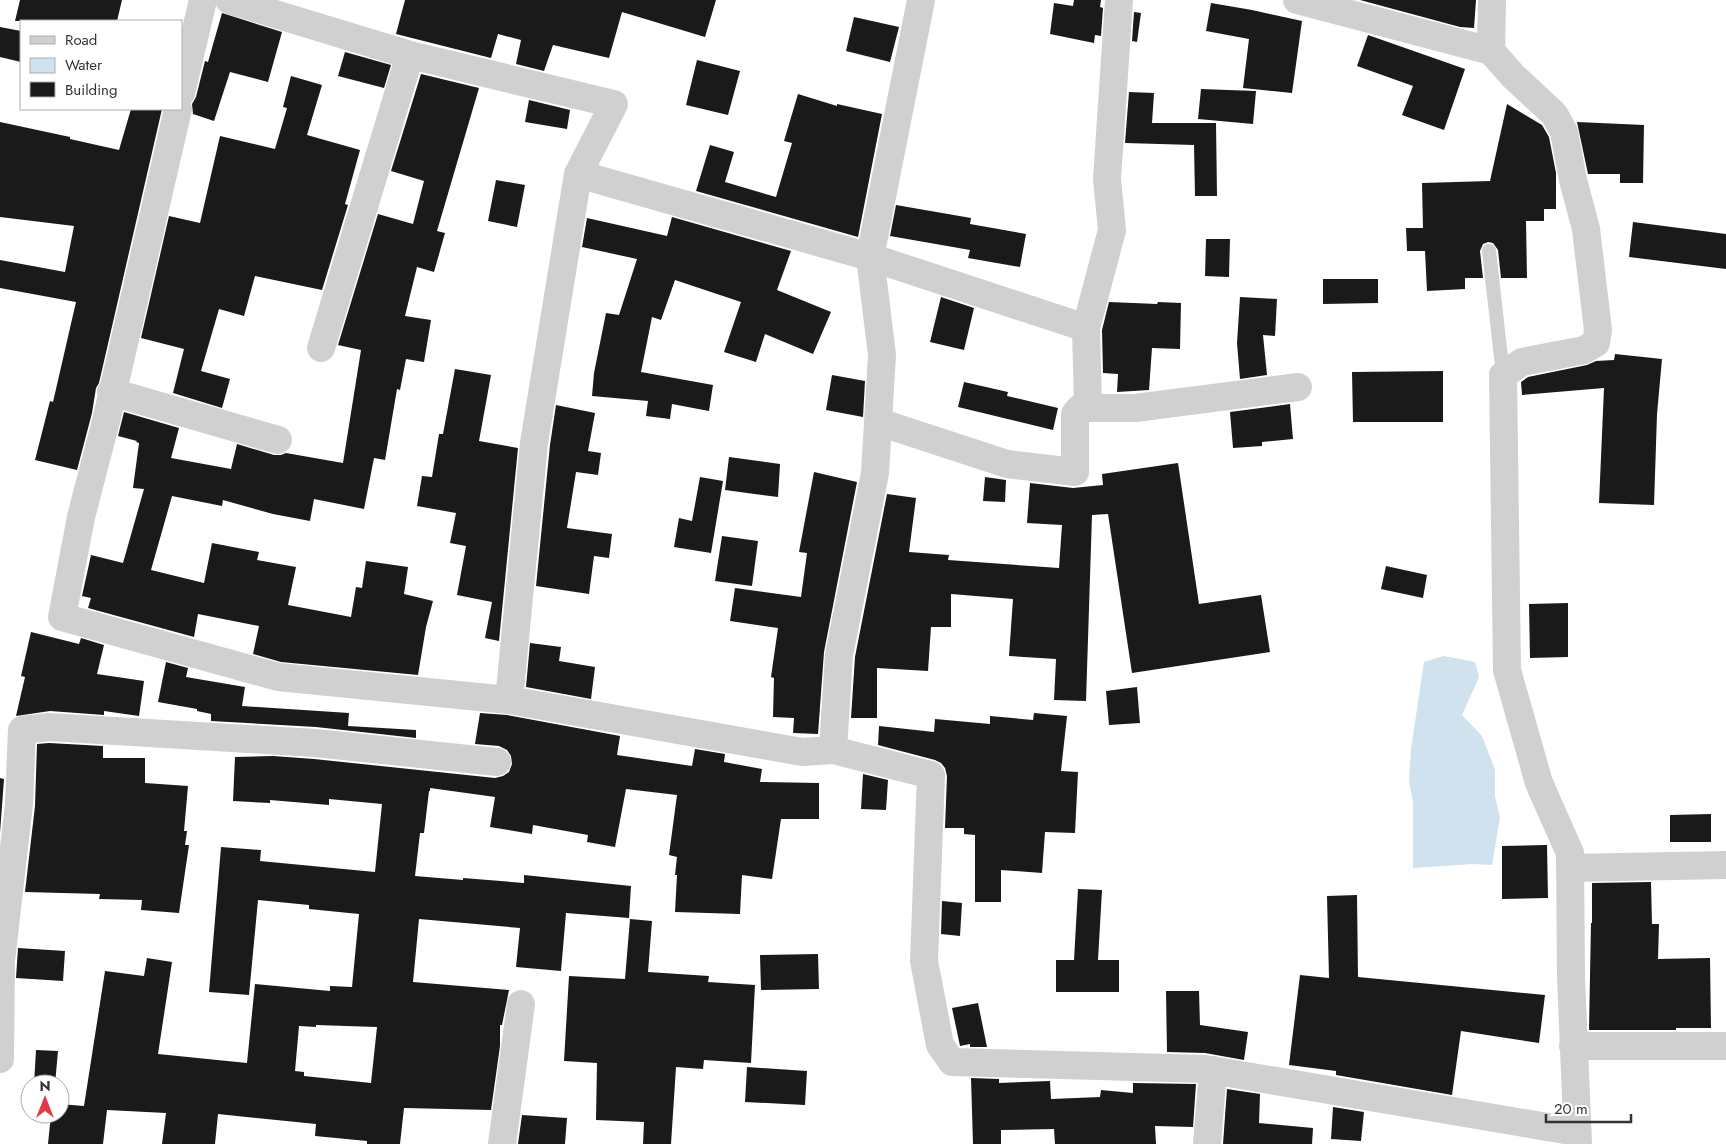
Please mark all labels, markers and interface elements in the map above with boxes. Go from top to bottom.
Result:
legend [20,20,182,110]
text: Road [65,29,97,51]
text: Water [65,54,103,76]
text: Building [65,79,117,101]
north arrow [20,1074,70,1124]
text: N [39,1076,51,1096]
scale bar [1546,1092,1631,1124]
text: 20 m [1554,1098,1588,1120]

